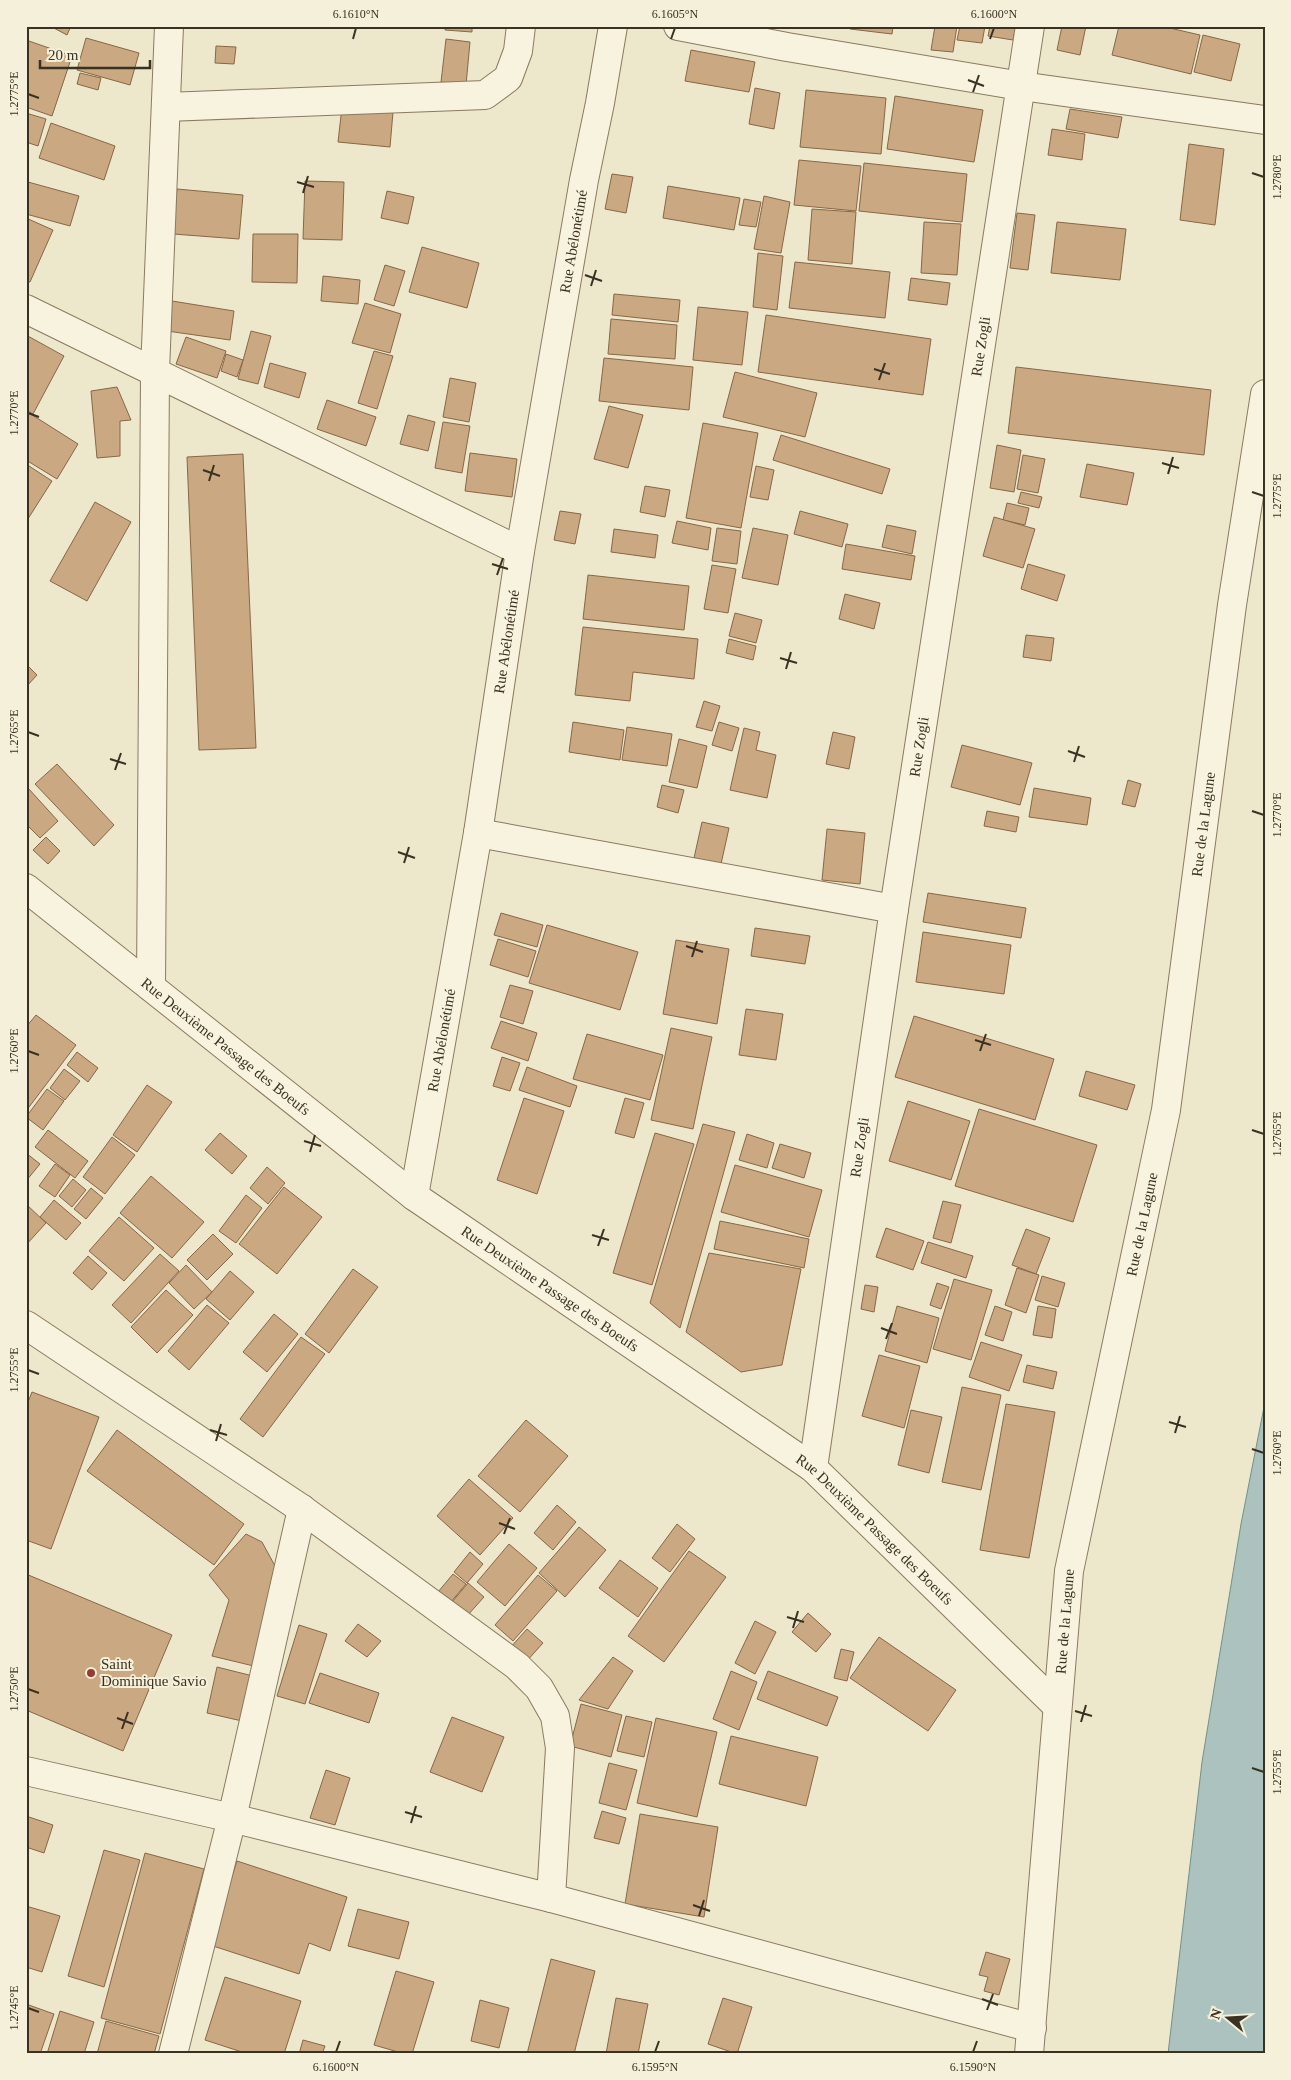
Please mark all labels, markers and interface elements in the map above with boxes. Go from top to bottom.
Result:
text: 6.1610°N [333,7,380,21]
text: 6.1605°N [652,7,699,21]
text: 6.1600°N [971,7,1018,21]
scale bar [40,38,150,70]
text: 20 m [48,47,79,63]
text: 1.2775°E [7,71,21,117]
text: 1.2780°E [1270,154,1284,200]
street label: Rue Abélonétimé [557,188,590,294]
street label: Rue Zogli [968,315,993,378]
text: 1.2770°E [7,390,21,436]
text: 1.2775°E [1270,473,1284,519]
street label: Rue Abélonétimé [491,588,522,695]
text: 1.2765°E [7,709,21,755]
street label: Rue Zogli [906,716,931,778]
street label: Rue de la Lagune [1189,771,1218,878]
text: 1.2770°E [1270,792,1284,838]
street label: Rue Deuxième Passage des Boeufs [138,975,313,1118]
street label: Rue Abélonétimé [424,987,458,1093]
text: 1.2760°E [7,1028,21,1074]
text: 1.2765°E [1270,1111,1284,1157]
street label: Rue Zogli [847,1116,872,1178]
street label: Rue de la Lagune [1123,1171,1161,1277]
street label: Rue Deuxième Passage des Boeufs [458,1223,642,1355]
text: 1.2755°E [7,1347,21,1393]
text: 1.2760°E [1270,1430,1284,1476]
street label: Rue Deuxième Passage des Boeufs [793,1451,956,1608]
street label: Rue de la Lagune [1052,1568,1077,1675]
place label: Saint Dominique Savio [101,1656,206,1689]
text: 1.2750°E [7,1666,21,1712]
marker: Saint Dominique Savio [85,1667,97,1679]
text: 1.2755°E [1270,1749,1284,1795]
text: 1.2745°E [7,1985,21,2031]
north arrow [1204,1992,1254,2042]
text: N [1207,2007,1225,2021]
text: 6.1600°N [313,2060,360,2074]
text: 6.1595°N [632,2060,679,2074]
text: 6.1590°N [950,2060,997,2074]

